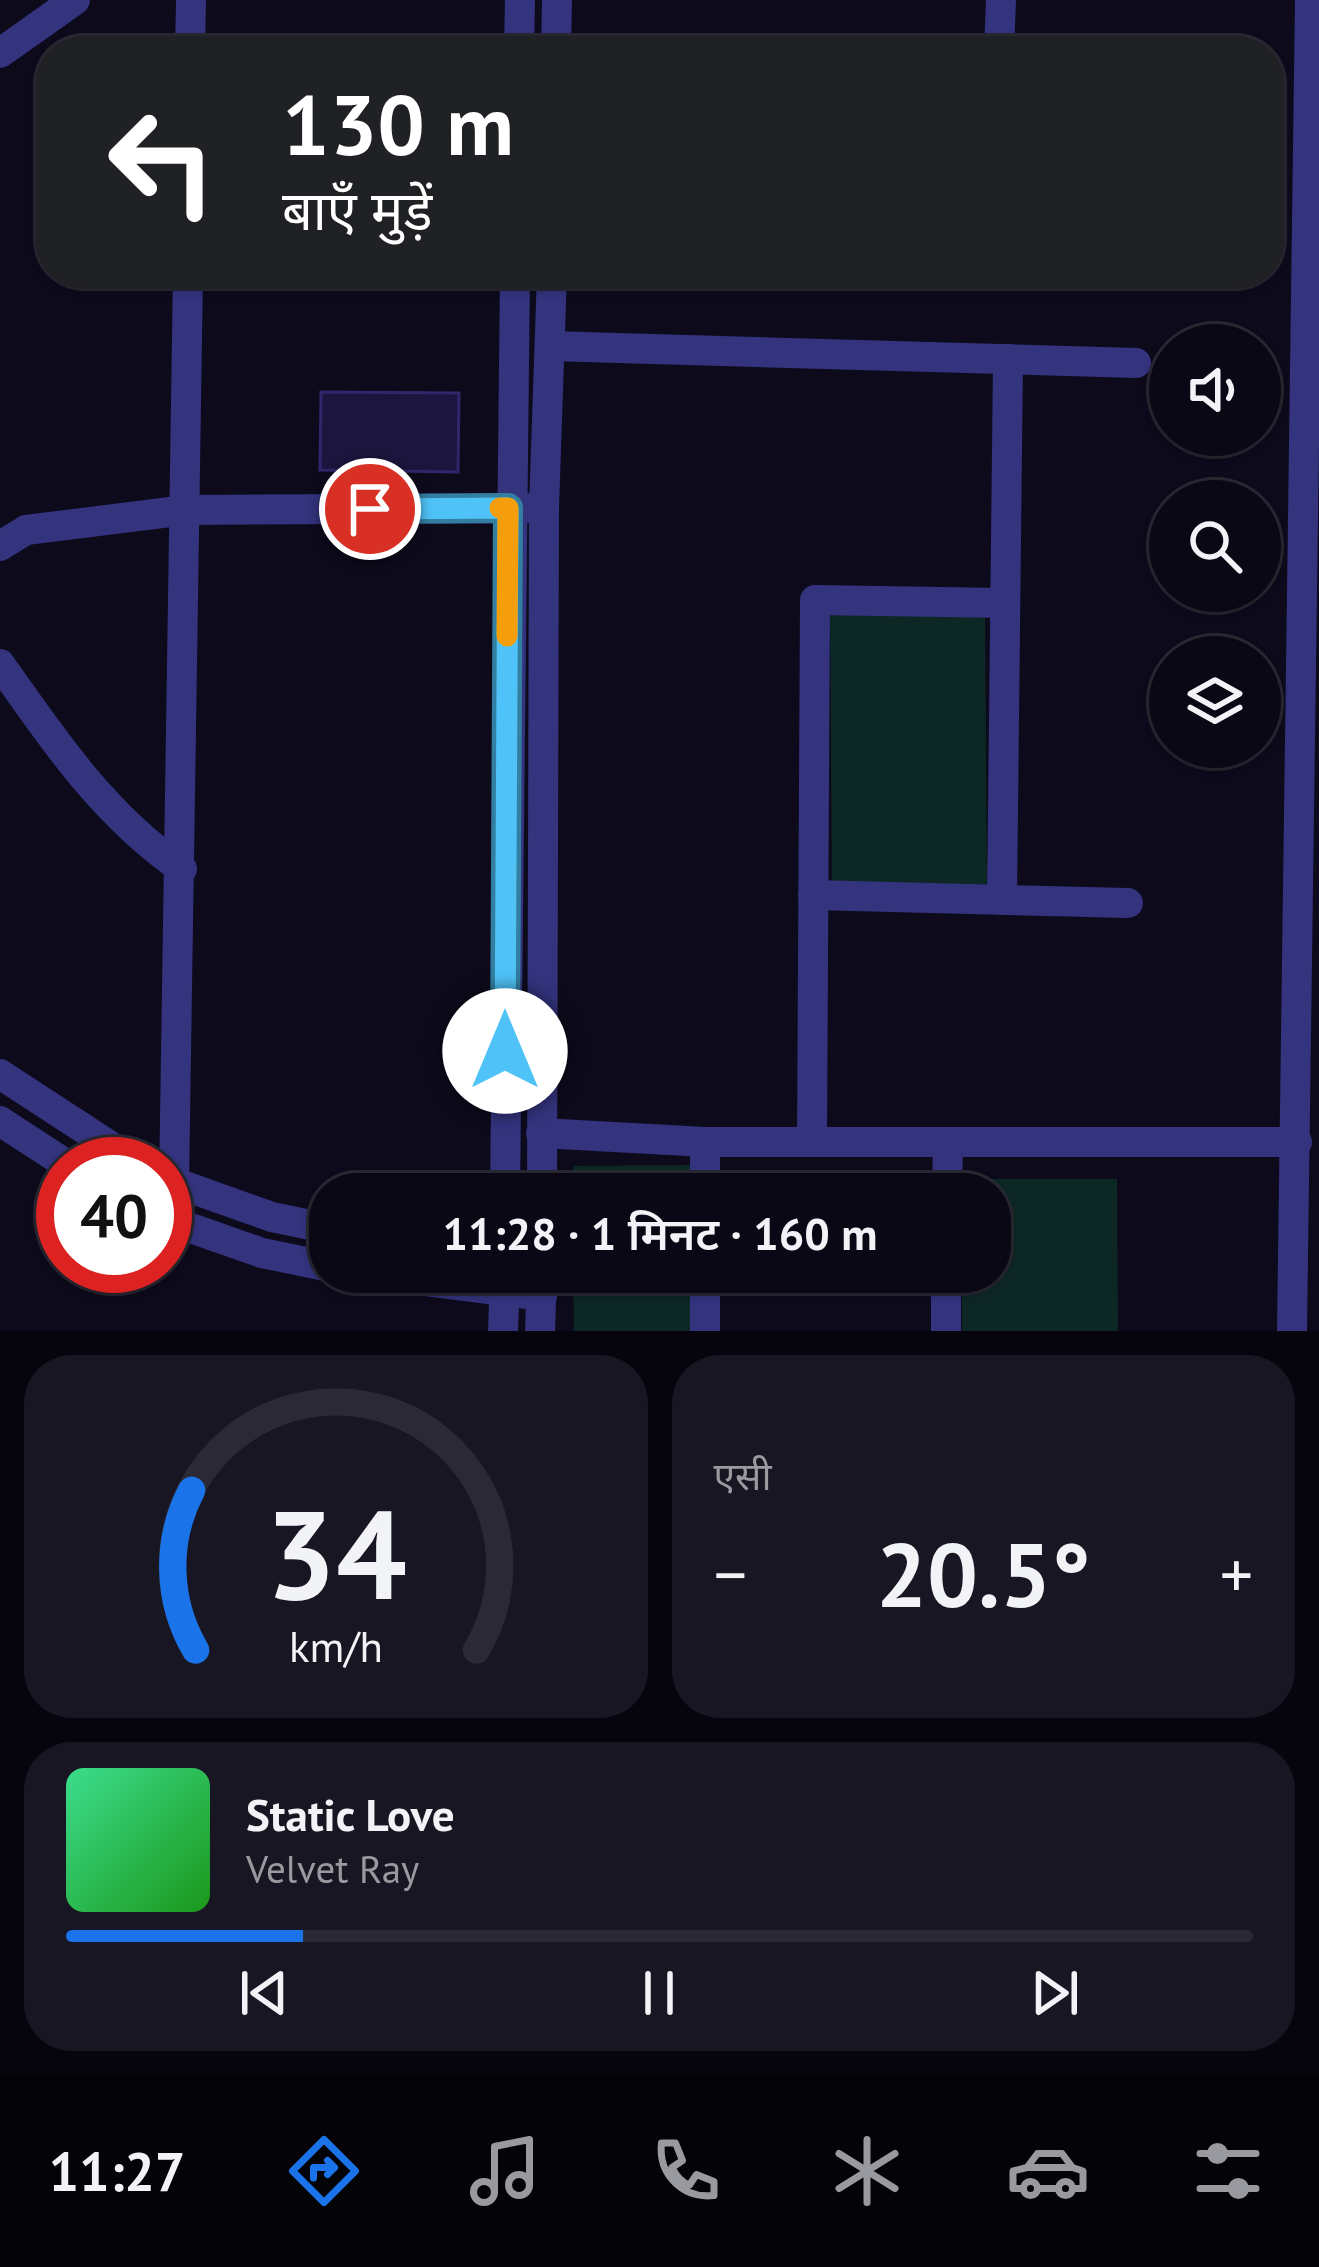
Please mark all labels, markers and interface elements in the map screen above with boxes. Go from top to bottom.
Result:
text: 130 m [282,69,514,178]
icon: left [84,84,240,240]
text: बाएँ मुड़ें [282,175,432,245]
map controls [1149,324,1281,768]
button: sound [1149,324,1281,456]
pin [319,458,421,560]
icon: arrive [337,476,403,542]
button: search [1149,480,1281,612]
button: layers [1149,636,1281,768]
position arrow [442,988,568,1114]
speed limit sign: 40 [36,1137,192,1293]
text: 11:28 · 1 मिनट · 160 m [443,1204,877,1262]
text: एसी [714,1450,772,1501]
text: 34 [265,1472,407,1633]
text: 20.5° [876,1515,1091,1632]
text: − [714,1531,747,1616]
text: + [1220,1531,1253,1616]
text: km/h [289,1617,383,1673]
text: Static Love [246,1785,455,1843]
text: Velvet Ray [246,1843,419,1894]
icon: previous [231,1960,297,2026]
icon: pause [626,1960,692,2026]
icon: next [1022,1960,1088,2026]
icon: directions [282,2129,366,2213]
icon: music [463,2129,547,2213]
icon: phone [644,2129,728,2213]
icon: climate [825,2129,909,2213]
icon: car [1006,2129,1090,2213]
icon: filters [1186,2129,1270,2213]
text: 11:27 [48,2136,185,2206]

